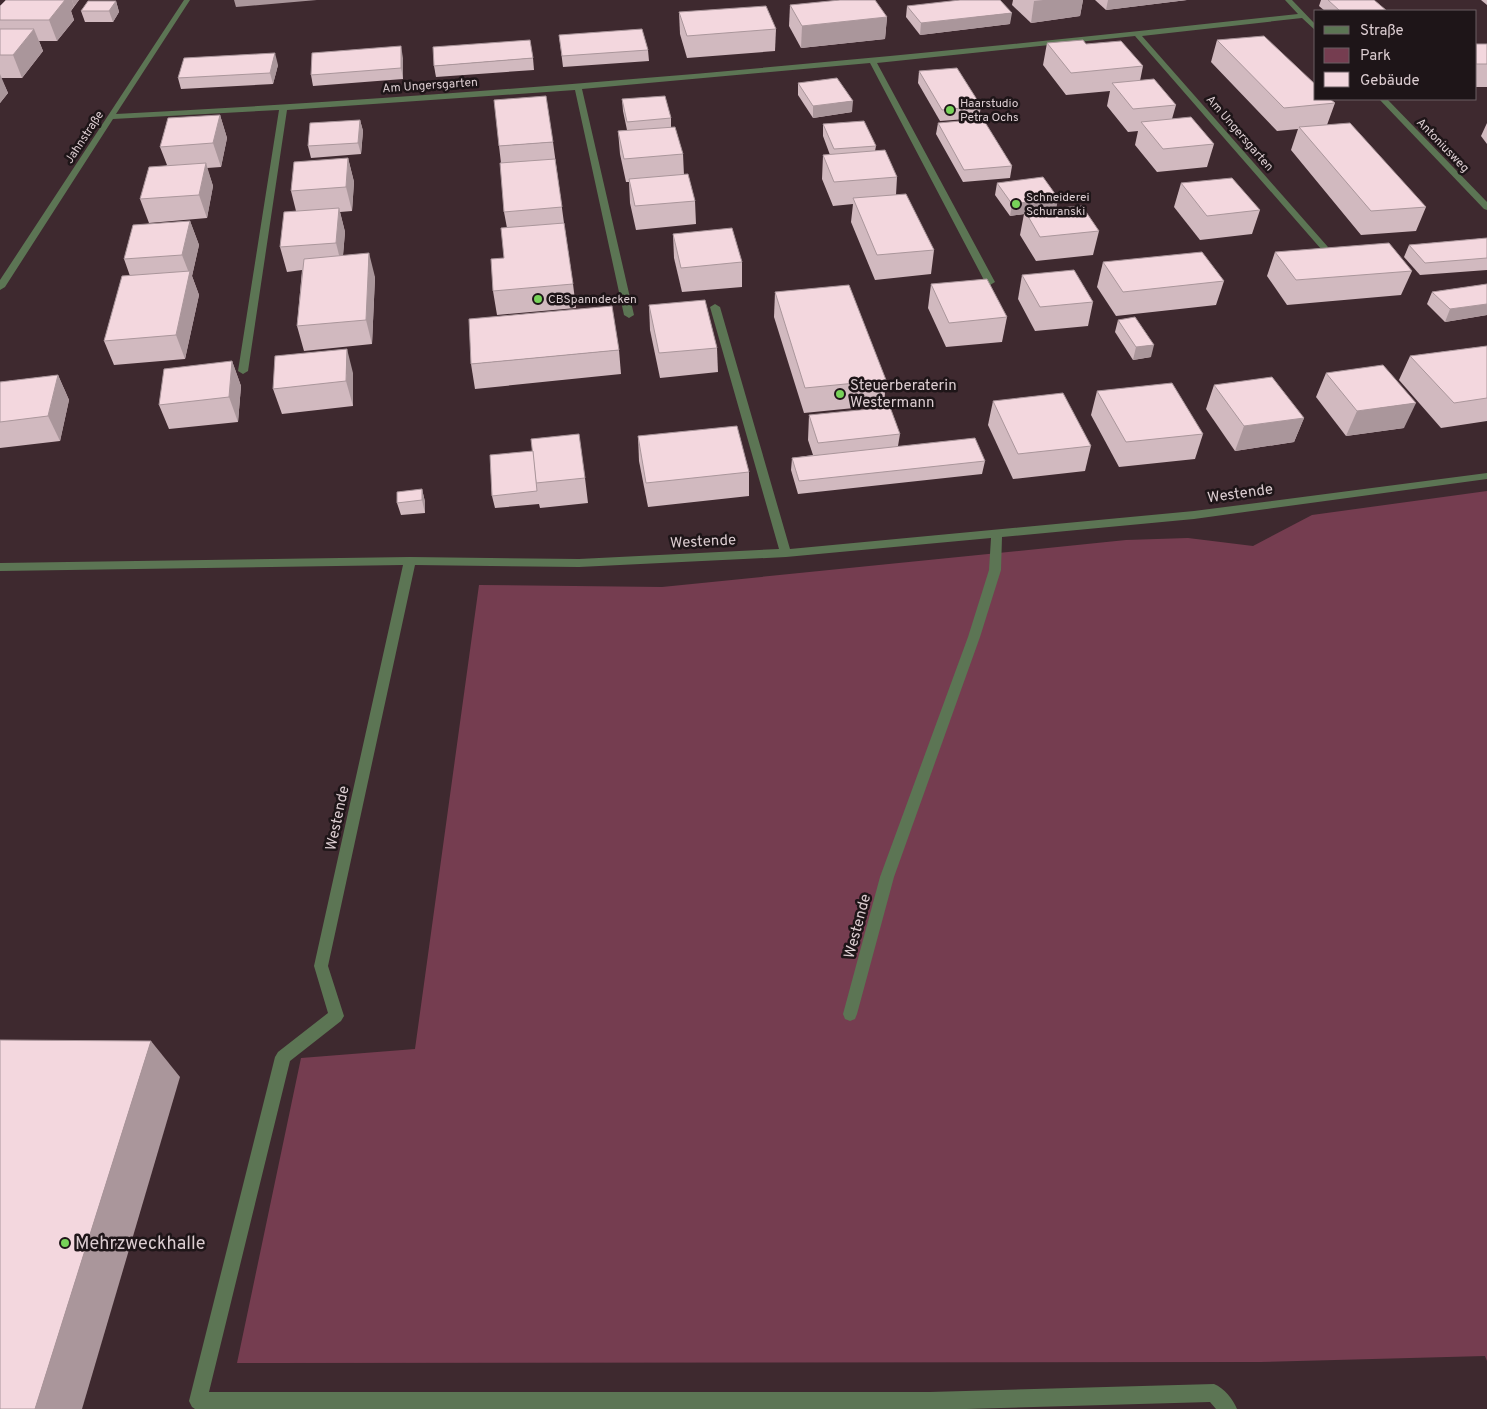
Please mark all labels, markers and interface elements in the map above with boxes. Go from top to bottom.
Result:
legend [1314,10,1477,100]
text: Straße [1360,22,1404,41]
text: Park [1360,47,1391,66]
text: Gebäude [1360,72,1420,91]
street label: Am Ungersgarten [382,75,478,97]
street label: Am Ungersgarten [1202,92,1277,175]
place label: Haarstudio Petra Ochs [960,96,1019,126]
marker: Haarstudio Petra Ochs [944,104,956,116]
street label: Jahnstraße [62,108,108,167]
street label: Antoniusweg [1412,115,1472,176]
place label: Schneiderei Schuranski [1026,190,1090,220]
marker: Schneiderei Schuranski [1010,198,1022,210]
place label: CBSpanndecken [548,292,637,308]
marker: CBSpanndecken [532,293,544,305]
place label: Steuerberaterin Westermann [850,377,957,413]
marker: Steuerberaterin Westermann [834,388,846,400]
street label: Westende [1206,480,1274,508]
street label: Westende [670,531,737,554]
street label: Westende [322,784,355,853]
street label: Westende [841,892,876,961]
place label: Mehrzweckhalle [75,1233,205,1256]
marker: Mehrzweckhalle [59,1237,71,1249]

